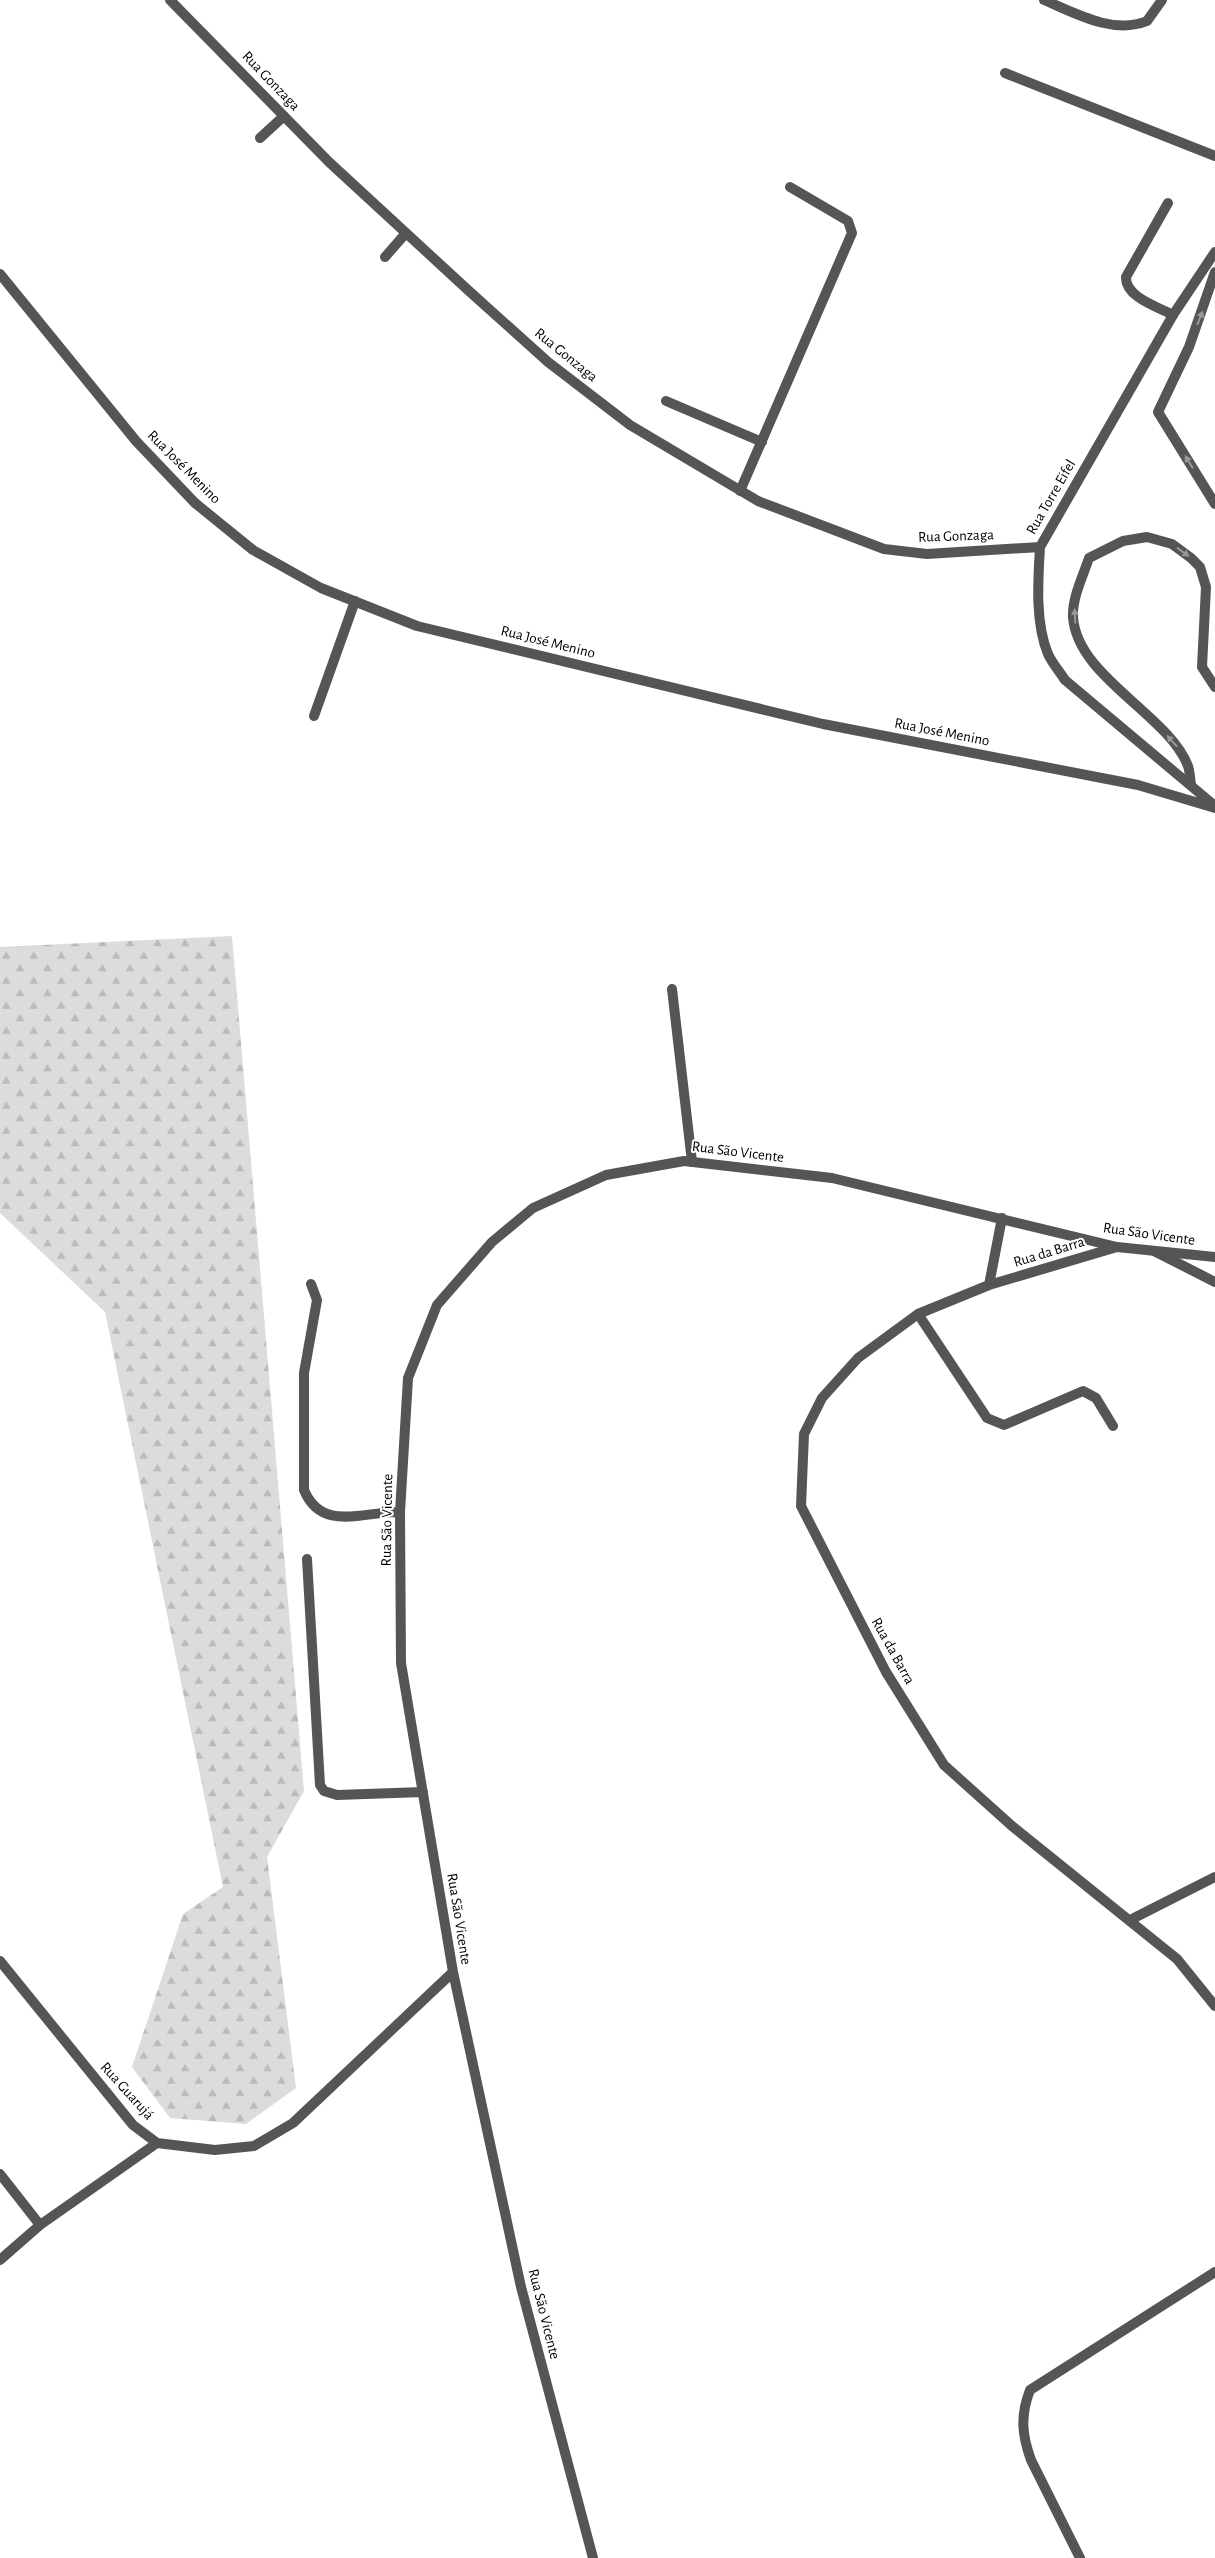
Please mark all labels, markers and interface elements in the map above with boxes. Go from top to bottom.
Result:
street label: Rua Gonzaga [239,48,303,114]
one-way arrow [1196,310,1204,325]
street label: Rua Gonzaga [532,325,600,385]
street label: Rua José Menino [145,428,223,506]
one-way arrow [1185,456,1194,469]
street label: Rua Torre Eifel [1024,457,1078,537]
street label: Rua Gonzaga [918,527,994,545]
one-way arrow [1176,546,1189,557]
one-way arrow [1070,608,1078,624]
street label: Rua José Menino [499,623,597,661]
street label: Rua José Menino [893,715,991,749]
one-way arrow [1166,736,1178,748]
street label: Rua São Vicente [691,1139,785,1165]
street label: Rua São Vicente [1102,1220,1196,1248]
street label: Rua da Barra [1012,1234,1086,1270]
street label: Rua São Vicente [379,1473,395,1566]
street label: Rua da Barra [869,1615,917,1687]
street label: Rua São Vicente [444,1872,474,1966]
street label: Rua Guarujá [97,2059,157,2123]
street label: Rua São Vicente [526,2267,563,2361]

